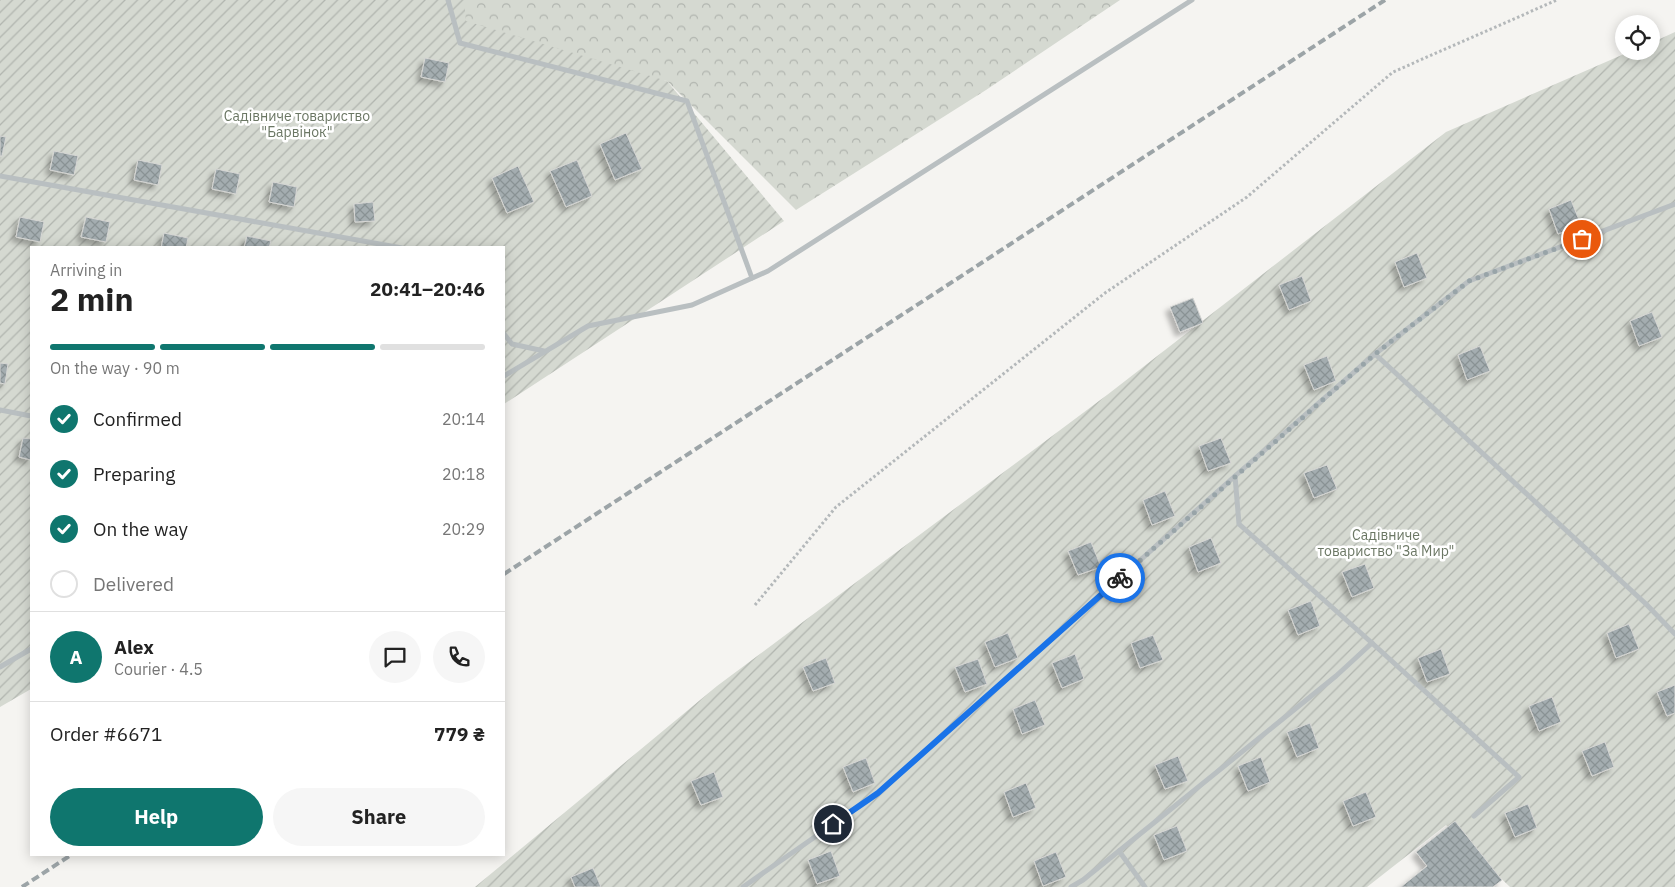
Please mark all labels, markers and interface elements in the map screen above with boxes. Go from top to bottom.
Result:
map controls [1615,15,1660,60]
button: locate [1615,15,1660,60]
park label: Садівниче товариство "Барвінок" [224,107,370,141]
pin [1561,218,1603,260]
icon: bag [1568,225,1596,253]
text: Arriving in [50,260,122,280]
text: 20:41–20:46 [370,277,485,301]
text: 2 min [50,278,134,320]
text: On the way · 90 m [50,358,180,378]
icon: check [50,405,78,433]
text: Confirmed [93,407,182,431]
text: 20:14 [442,409,485,429]
icon: check [50,460,78,488]
text: Preparing [93,462,175,486]
text: 20:18 [442,464,485,484]
icon: check [50,515,78,543]
text: On the way [93,517,188,541]
text: 20:29 [442,519,485,539]
park label: Садівниче товариство "За Мир" [1318,526,1454,560]
courier [1095,553,1145,603]
icon: bike [1106,564,1134,592]
text: Delivered [93,572,174,596]
button: chat [369,631,421,683]
button: phone [433,631,485,683]
text: Alex [114,635,154,659]
text: A [69,645,83,669]
text: Courier · 4.5 [114,659,203,679]
text: Order #6671 [50,722,162,746]
text: 779 ₴ [434,722,485,746]
button: Help [50,788,263,846]
button: Share [273,788,485,846]
pin [812,803,854,845]
icon: home [819,810,847,838]

